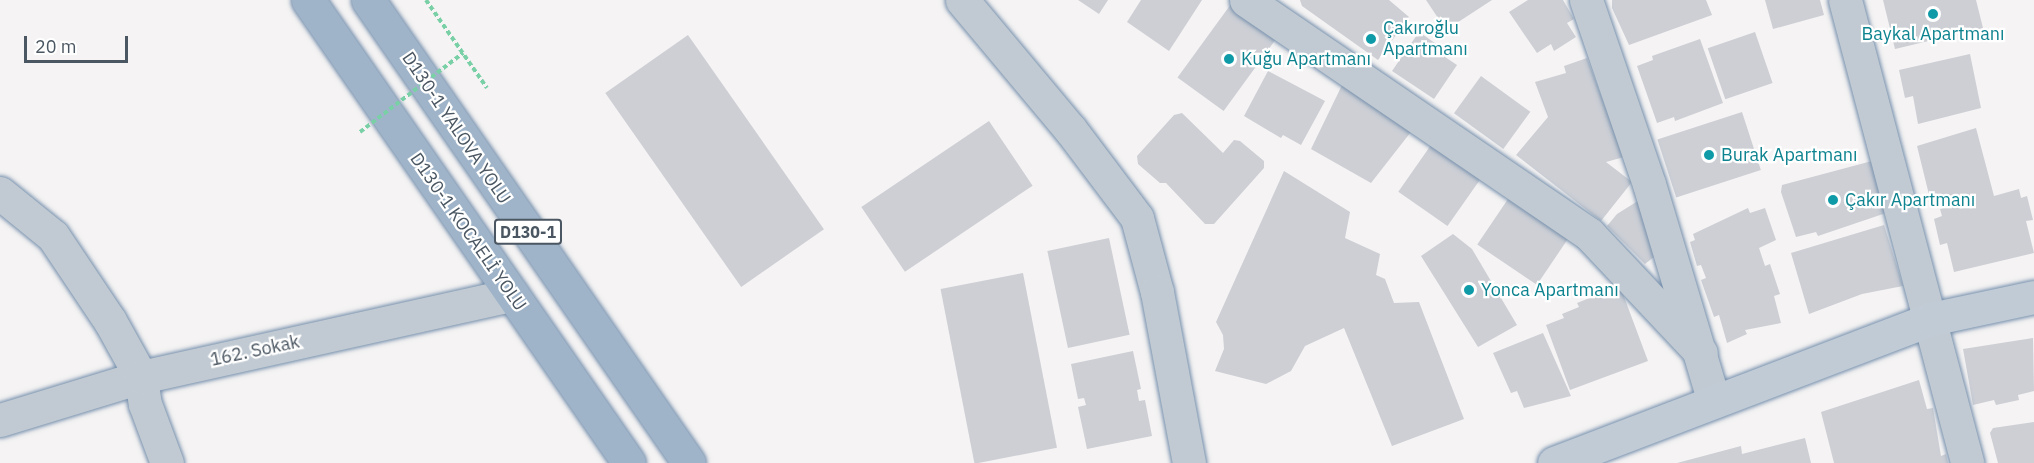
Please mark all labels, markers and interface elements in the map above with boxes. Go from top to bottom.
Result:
marker: Baykal Apartmanı [1926,7,1940,21]
place label: Çakıroğlu Apartmanı [1383,18,1468,60]
place label: Baykal Apartmanı [1861,23,2005,45]
scale bar [27,24,130,62]
marker: Çakıroğlu Apartmanı [1364,32,1378,46]
text: 20 m [35,35,77,58]
street label: D130-1 YALOVA YOLU [397,48,515,208]
place label: Kuğu Apartmanı [1241,48,1371,70]
marker: Kuğu Apartmanı [1222,52,1236,66]
place label: Burak Apartmanı [1721,144,1857,166]
marker: Burak Apartmanı [1702,148,1716,162]
street label: D130-1 KOCAELİ YOLU [405,149,531,315]
place label: Çakır Apartmanı [1845,189,1975,211]
marker: Çakır Apartmanı [1826,193,1840,207]
road number: D130-1 [494,219,562,245]
place label: Yonca Apartmanı [1481,279,1619,301]
marker: Yonca Apartmanı [1462,283,1476,297]
street label: 162. Sokak [208,331,302,371]

